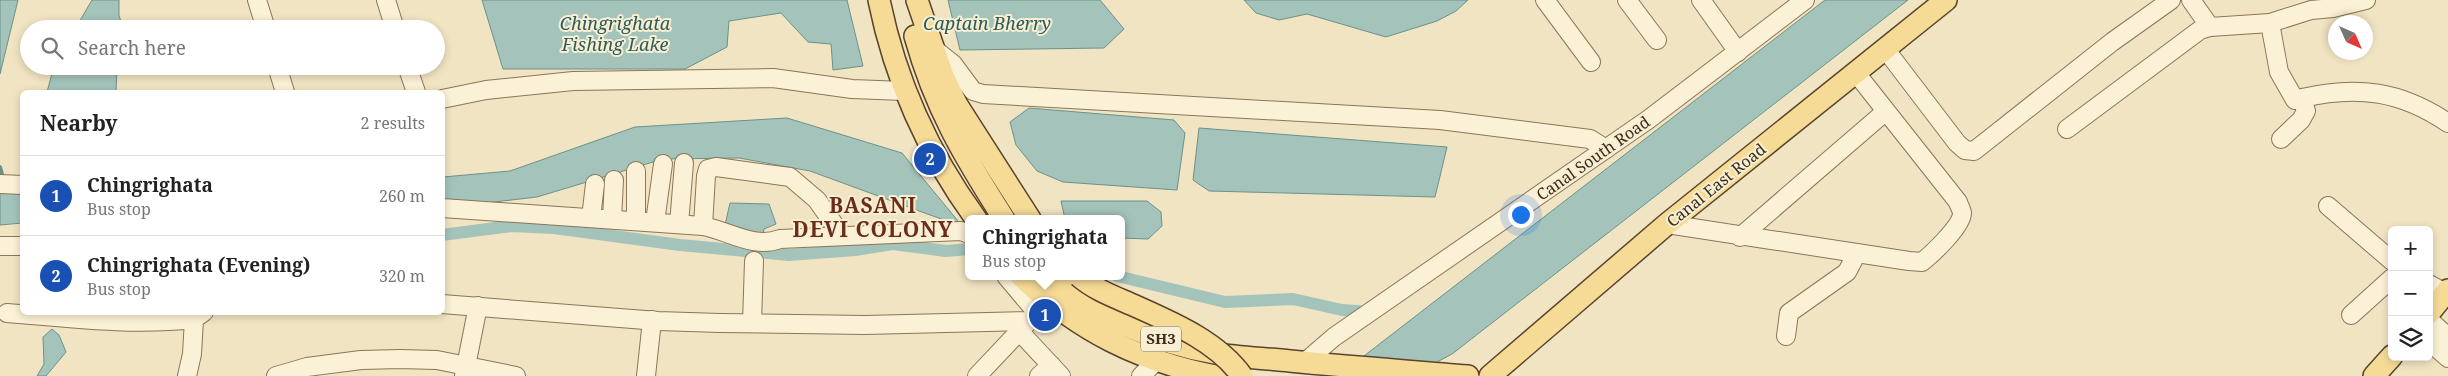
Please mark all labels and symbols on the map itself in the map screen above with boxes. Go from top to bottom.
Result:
water label: Chingrighata Fishing Lake [560,11,671,56]
water label: Captain Bherry [923,11,1051,35]
north arrow [2328,15,2373,60]
street label: Canal South Road [1532,110,1654,205]
street label: Canal East Road [1662,138,1770,232]
pin: 2 [914,140,946,178]
district label: BASANI DEVI COLONY [793,191,953,243]
your location [1508,202,1534,228]
pin: 1 [1029,296,1061,334]
road number: SH3 [1141,326,1181,352]

